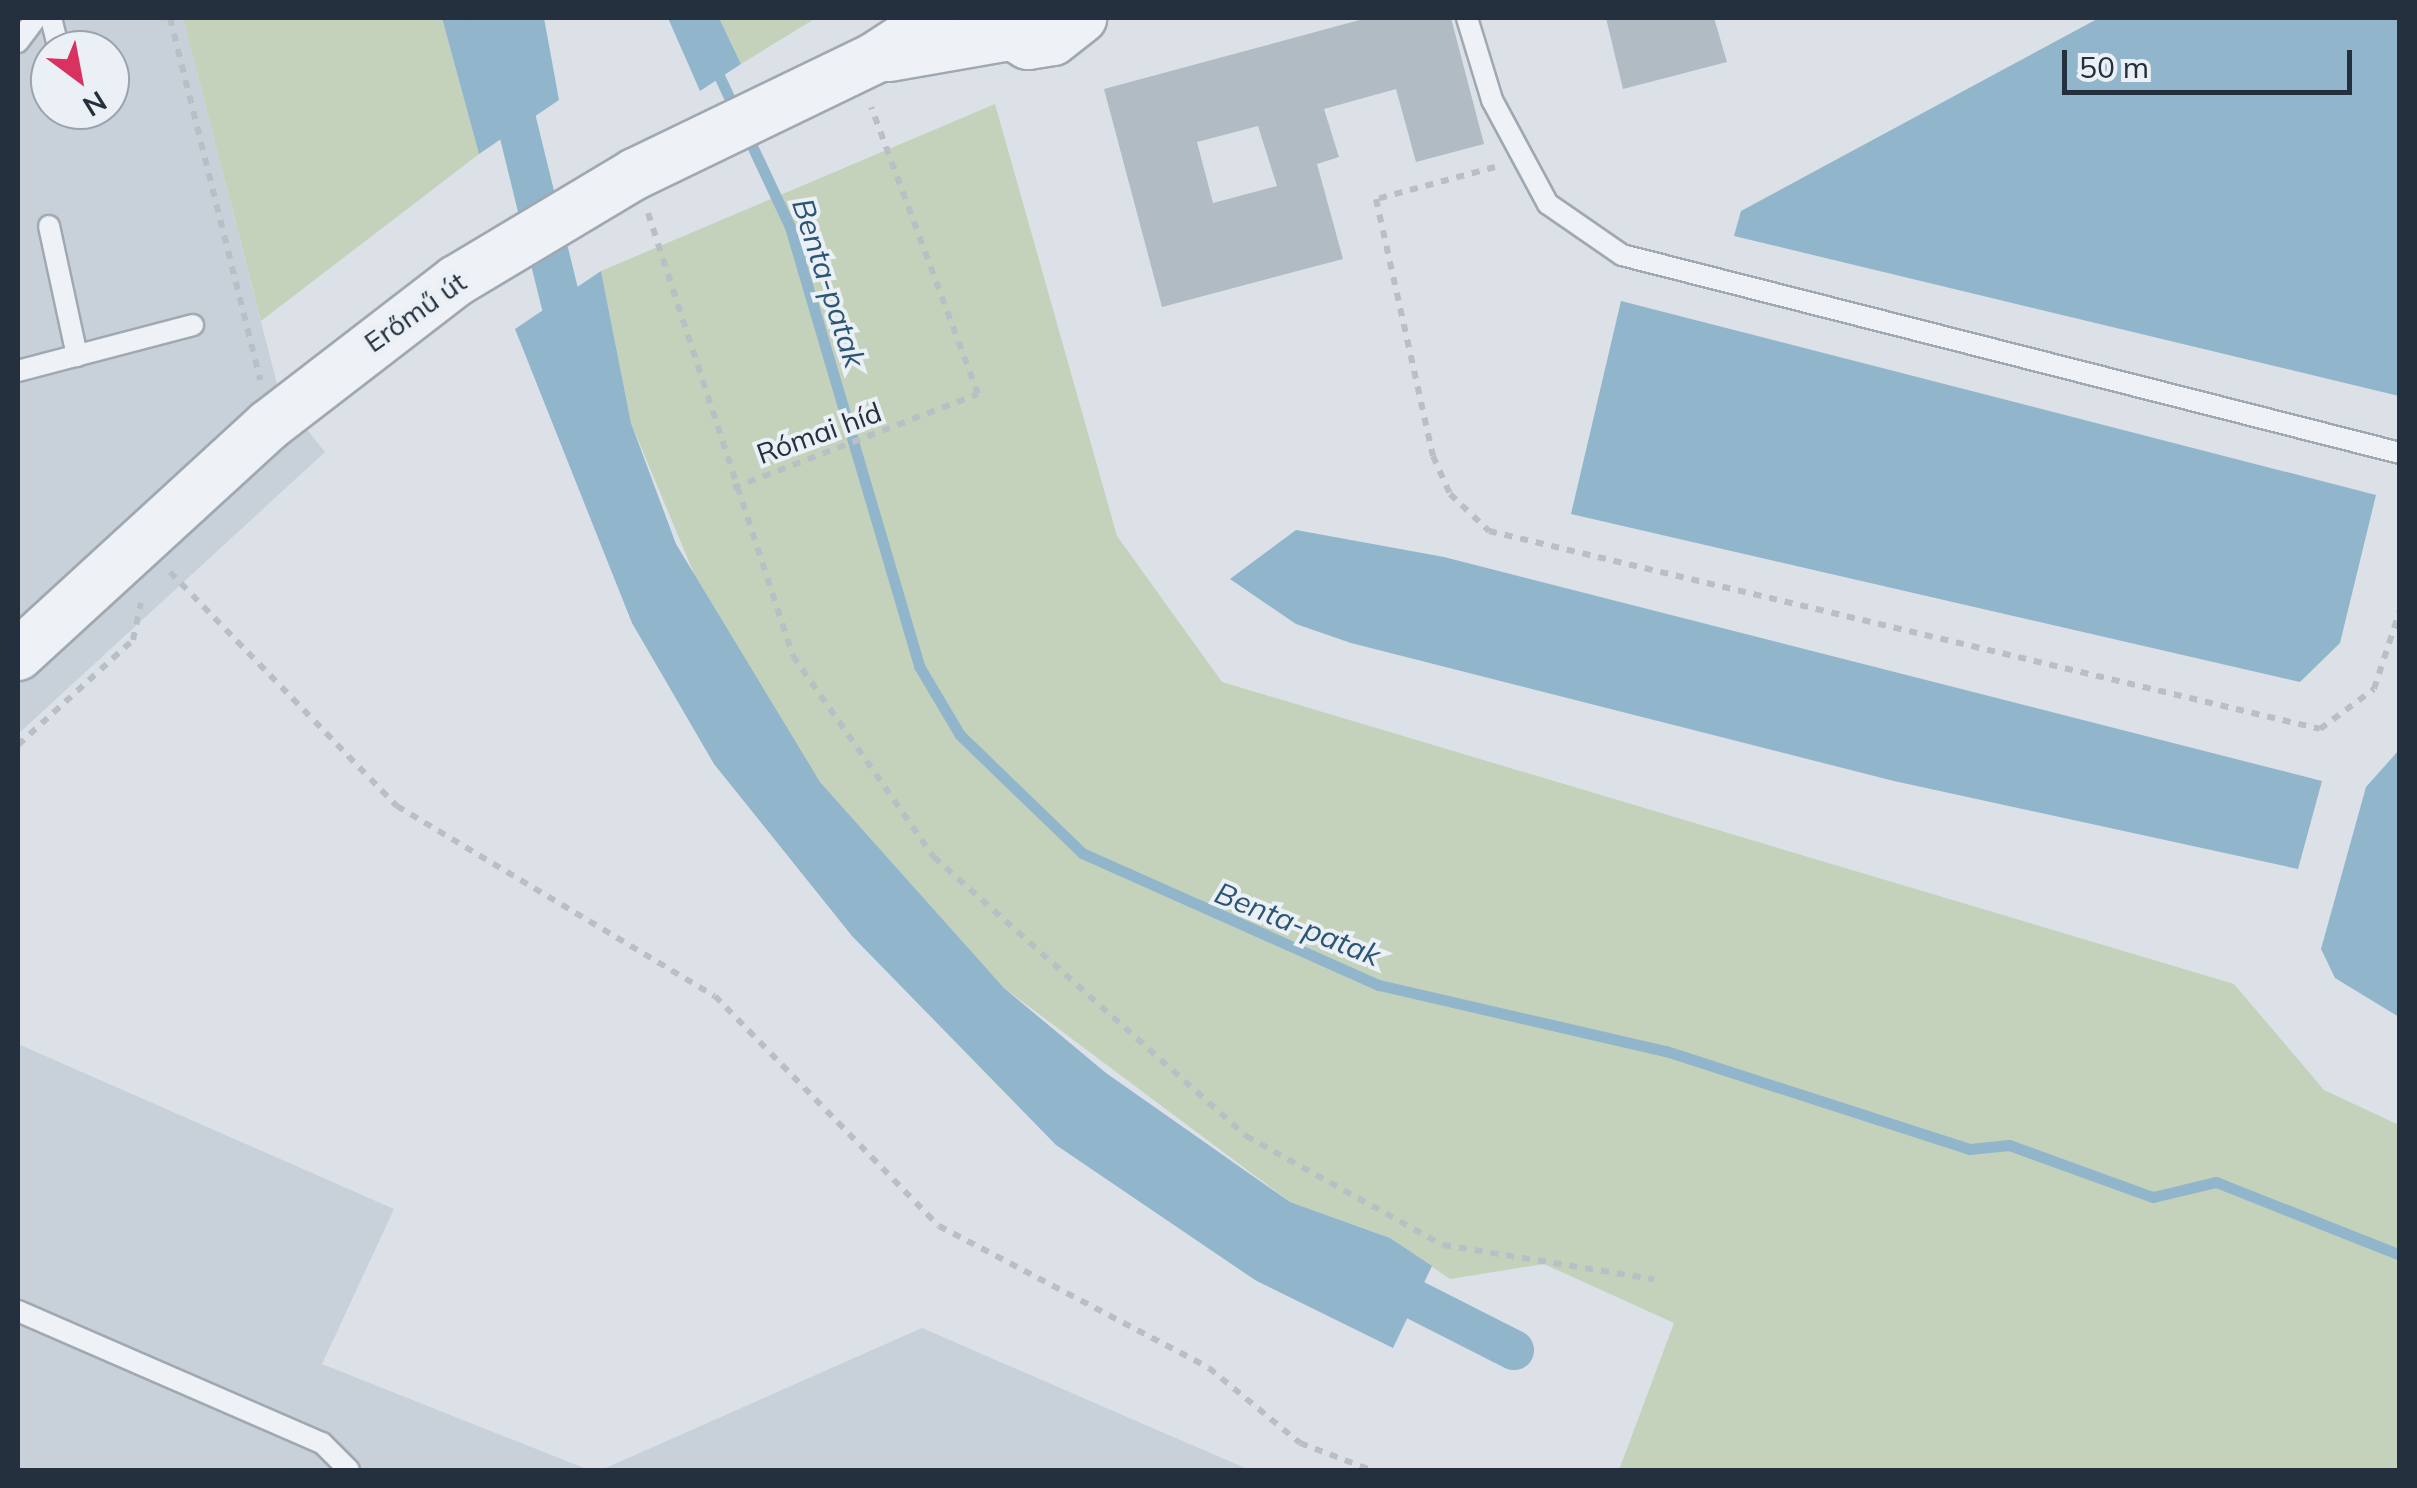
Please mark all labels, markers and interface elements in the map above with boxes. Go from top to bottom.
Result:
north arrow [30,30,130,130]
scale bar [2067,30,2357,92]
text: 50 m [2079,48,2149,86]
text: N [77,84,113,125]
water label: Benta-patak [785,194,873,372]
street label: Erőmű út [358,265,472,359]
street label: Római híd [752,395,886,471]
water label: Benta-patak [1210,874,1386,974]

